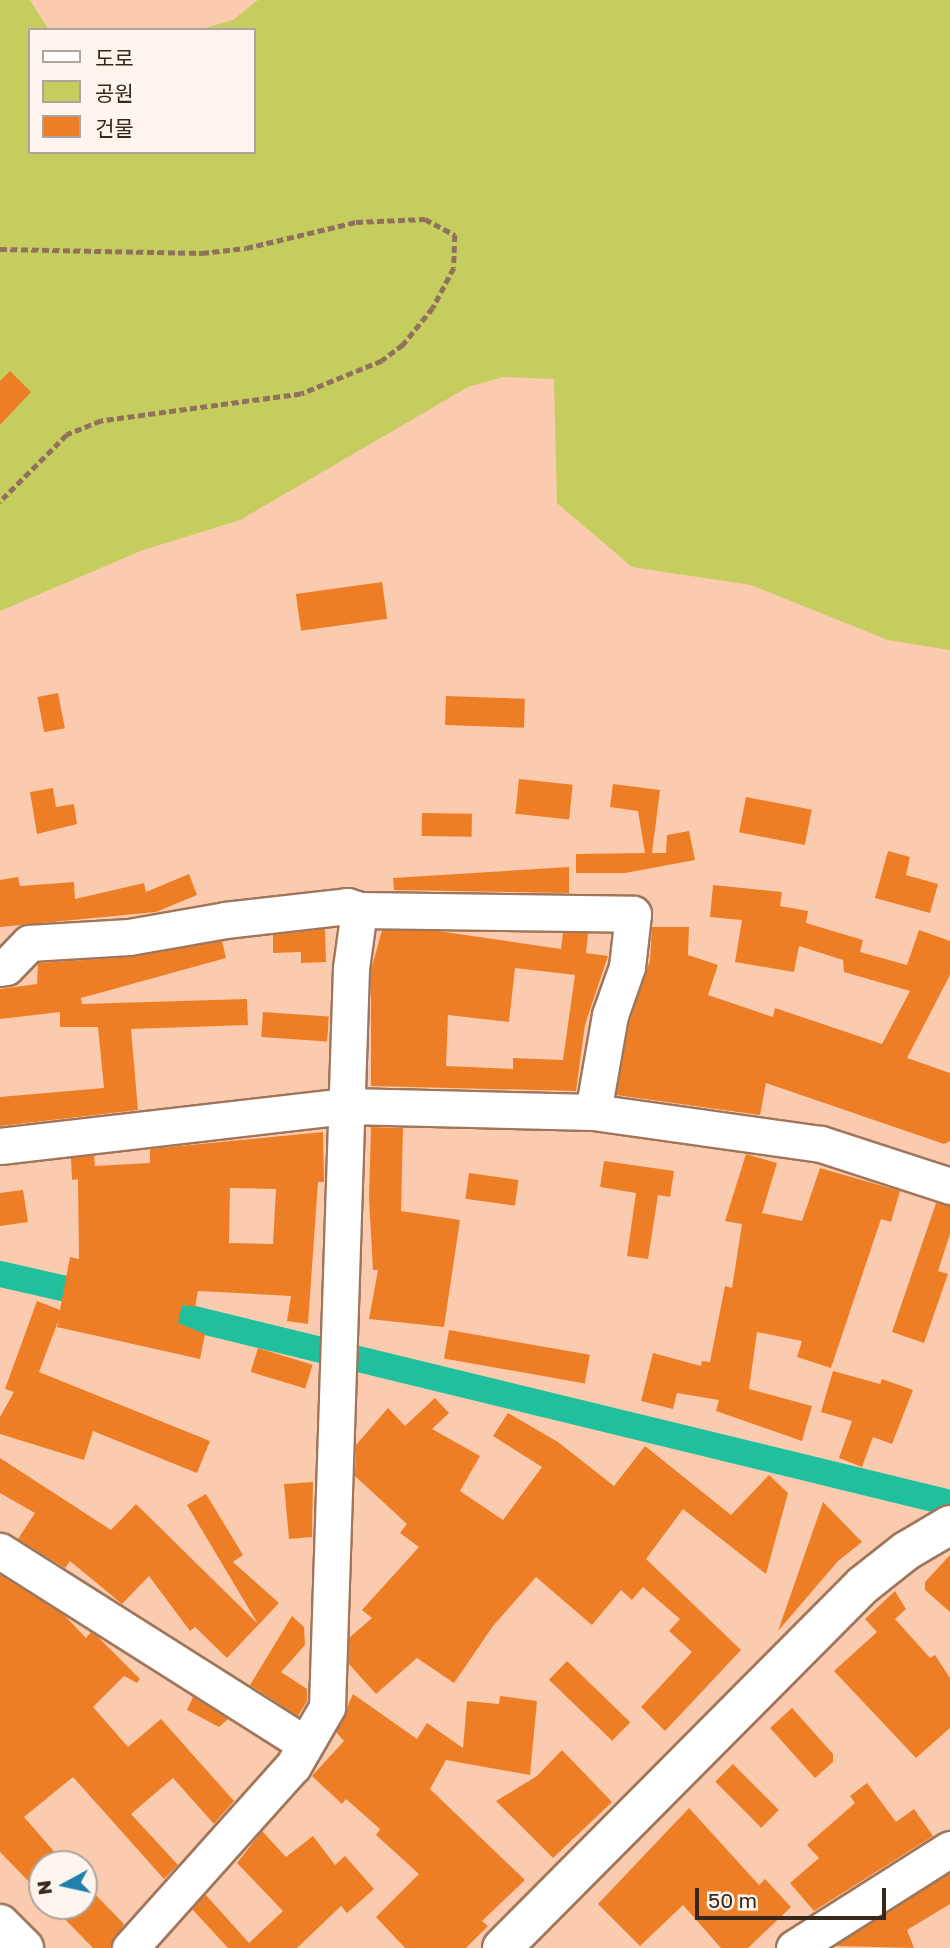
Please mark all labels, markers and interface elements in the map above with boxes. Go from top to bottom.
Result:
legend [28,28,256,154]
text: 도로 [95,45,134,71]
text: 공원 [95,80,134,106]
text: 건물 [95,115,134,141]
north arrow [28,1850,98,1920]
scale bar [698,1874,889,1918]
text: N [31,1879,56,1896]
text: 50 m [708,1887,757,1913]

